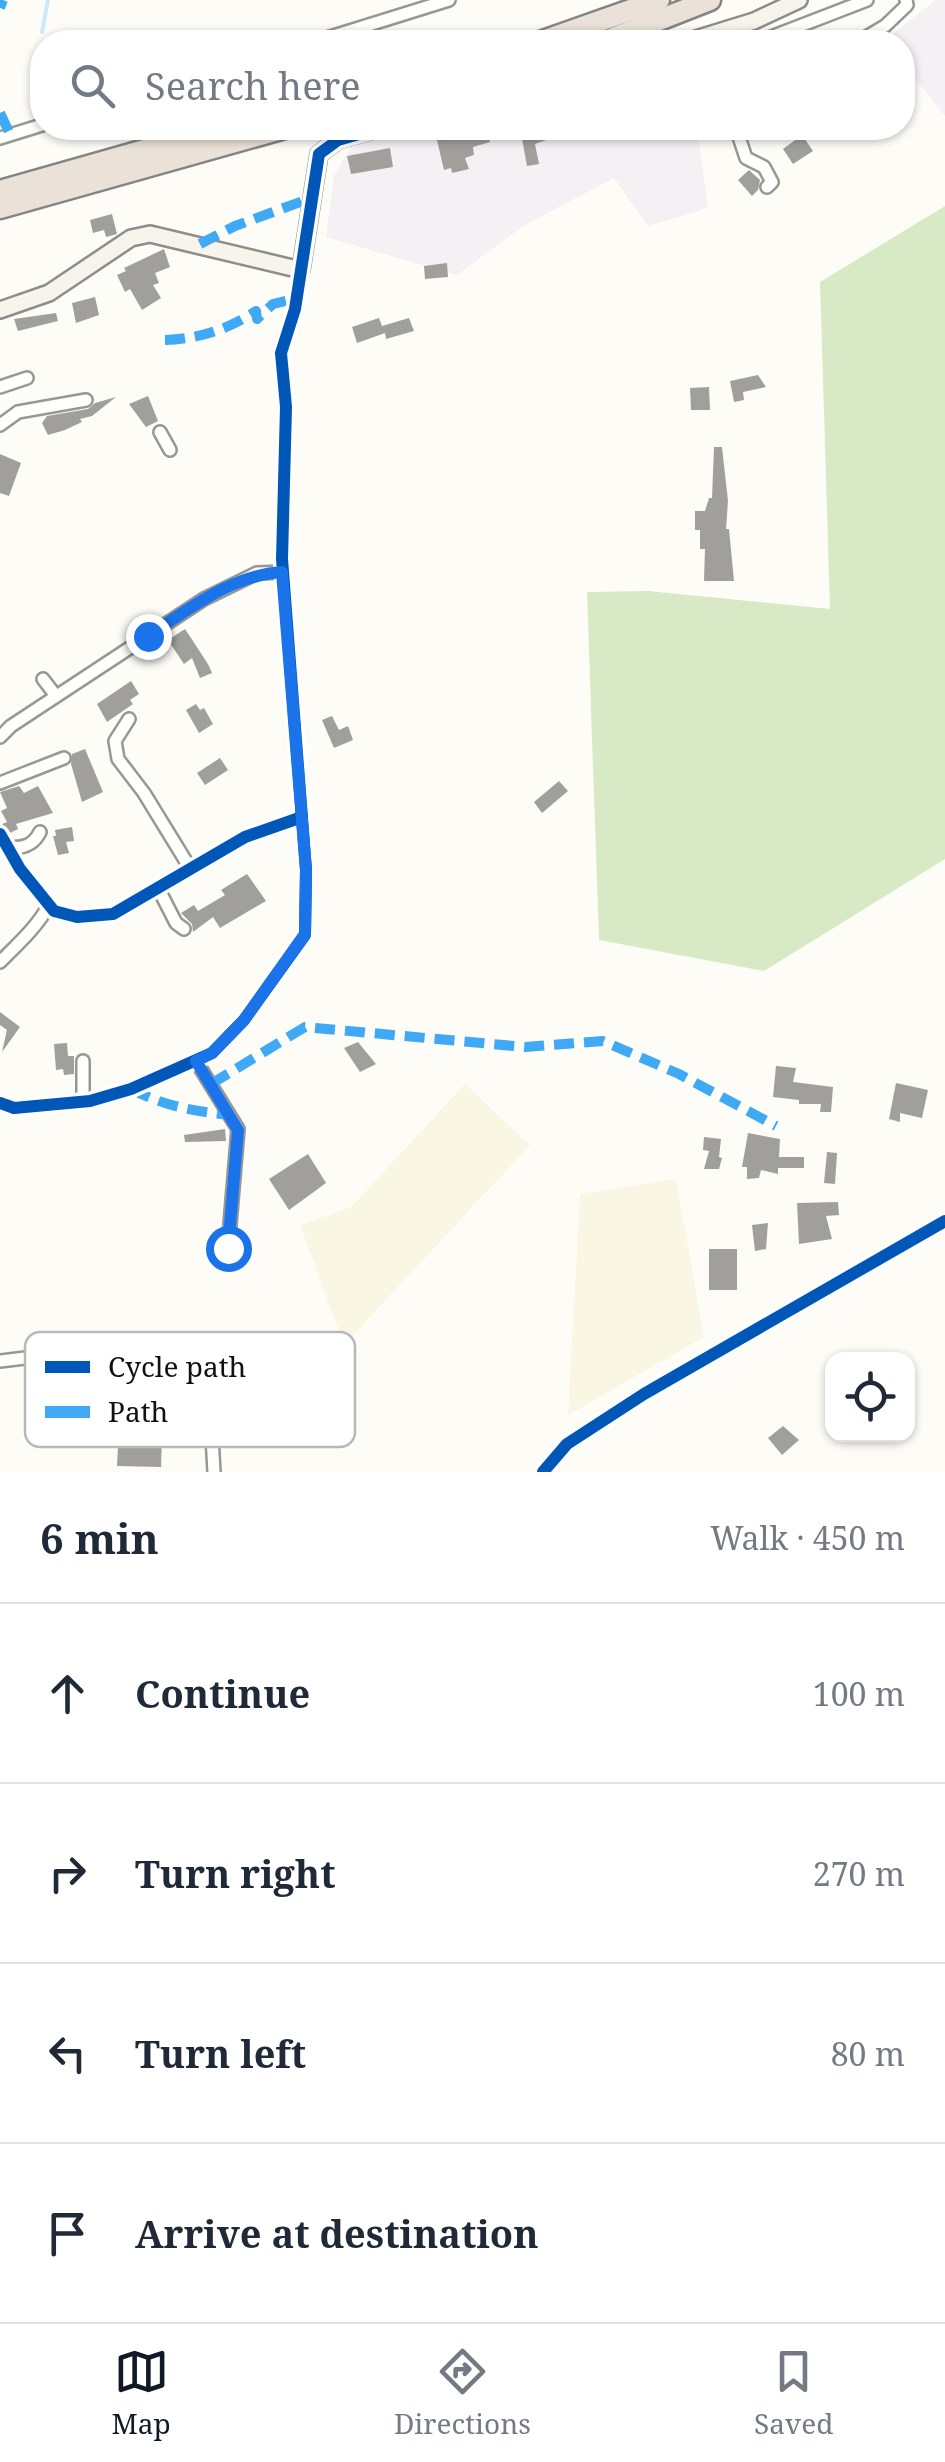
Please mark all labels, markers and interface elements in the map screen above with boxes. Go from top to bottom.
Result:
search box [30,30,915,140]
icon: search [65,58,120,113]
text: Search here [145,59,361,111]
route end [126,614,172,660]
route start [206,1226,252,1272]
legend [25,1332,355,1447]
text: Cycle path [108,1347,246,1385]
map controls [825,1352,915,1442]
button: locate [825,1352,915,1442]
text: Path [108,1392,168,1430]
text: 6 min [40,1509,159,1566]
text: Walk · 450 m [710,1516,905,1559]
icon: ahead [40,1666,95,1721]
text: Continue [135,1667,310,1719]
text: 100 m [813,1672,905,1715]
icon: right [40,1846,95,1901]
text: Turn right [135,1847,336,1899]
text: 270 m [813,1852,905,1895]
icon: left [40,2026,95,2081]
text: Turn left [135,2027,306,2079]
text: 80 m [831,2032,905,2075]
icon: arrive [40,2206,95,2261]
text: Arrive at destination [135,2207,539,2259]
tab: Map [112,2344,171,2442]
tab: Directions [394,2344,531,2442]
tab: Saved [754,2344,833,2442]

